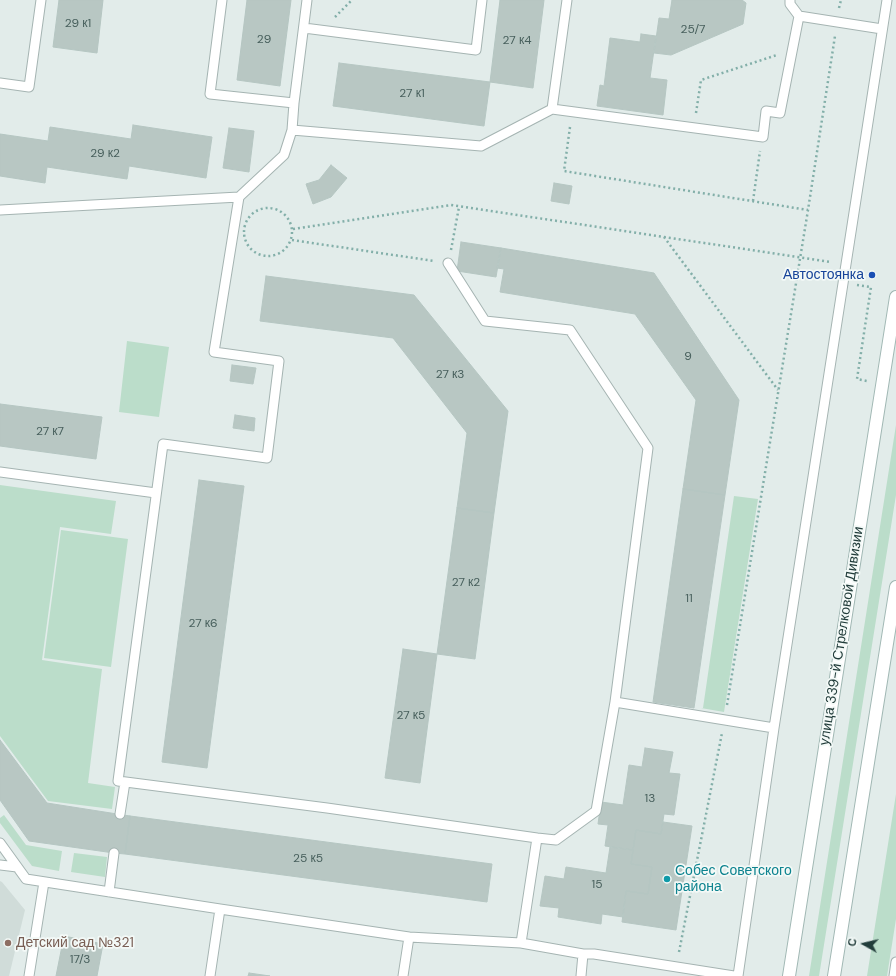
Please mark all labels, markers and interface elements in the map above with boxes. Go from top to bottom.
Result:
house number: 29 к1 [65,17,91,31]
house number: 25/7 [681,23,705,37]
house number: 29 [257,33,271,47]
house number: 27 к4 [503,34,531,48]
house number: 27 к1 [399,87,425,101]
house number: 29 к2 [90,147,120,161]
place label: Автостоянка [783,267,864,283]
marker: Автостоянка [867,270,877,280]
house number: 9 [684,350,692,364]
house number: 27 к3 [436,368,464,382]
house number: 27 к7 [36,425,64,439]
street label: улица 339-й Стрелковой Дивизии [816,525,868,747]
house number: 27 к2 [452,576,480,590]
house number: 11 [685,592,693,606]
house number: 27 к6 [188,617,218,631]
house number: 27 к5 [397,709,425,723]
house number: 13 [645,792,655,806]
house number: 25 к5 [293,852,323,866]
place label: Собес Советского района [675,863,792,896]
marker: Собес Советского района [662,874,672,884]
house number: 15 [591,878,603,892]
north arrow [844,924,884,964]
place label: Детский сад №321 [16,935,134,951]
text: С [845,937,860,947]
marker: Детский сад №321 [3,938,13,948]
house number: 17/3 [70,953,90,967]

